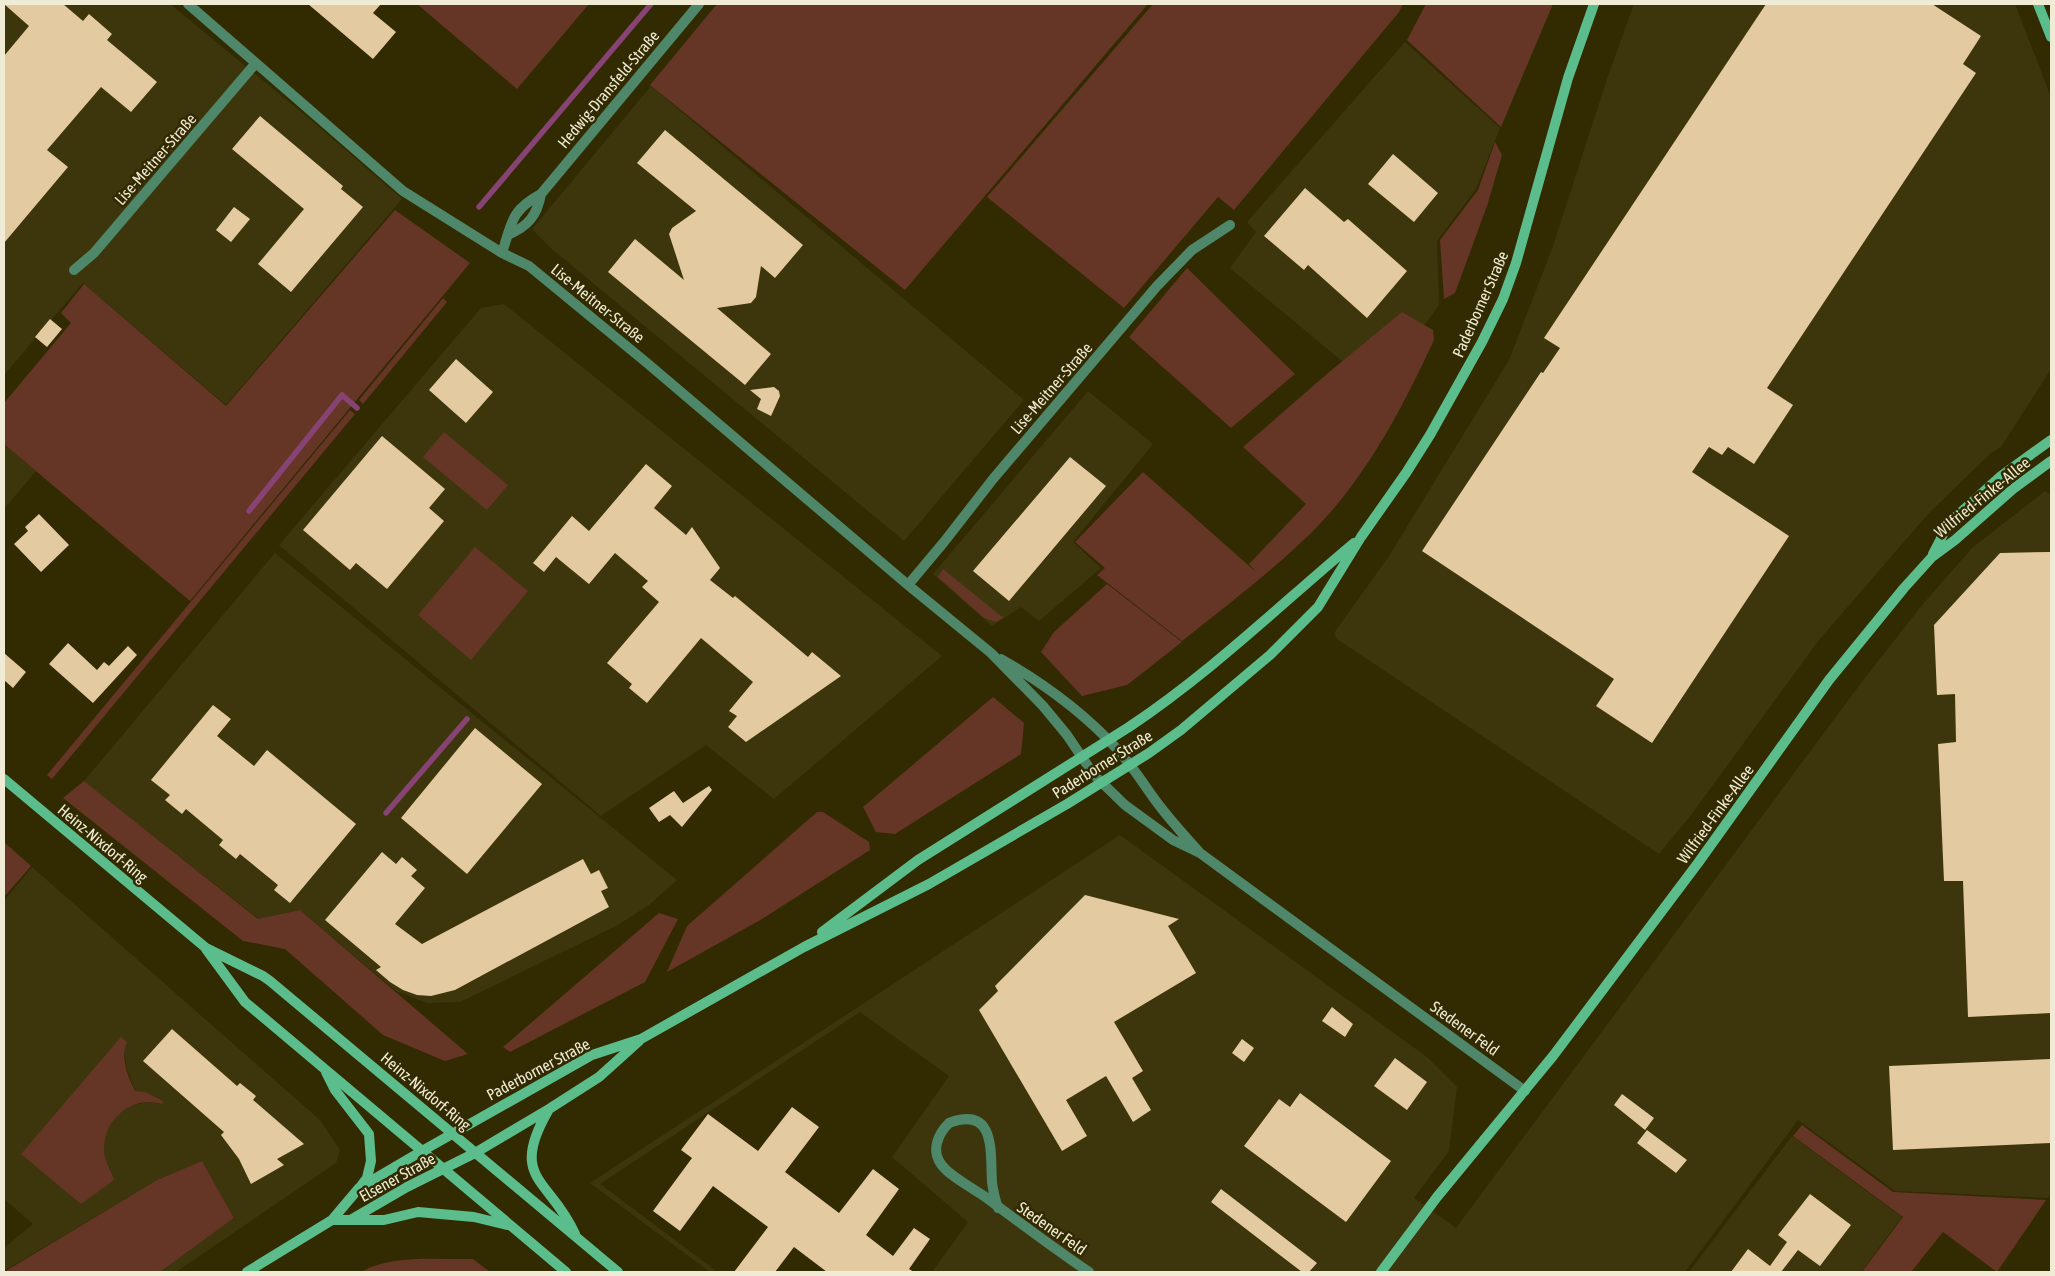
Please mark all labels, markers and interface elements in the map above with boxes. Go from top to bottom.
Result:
street label: Hedwig-Dransfeld-Straße [554,27,663,152]
street label: Lise-Meitner-Straße [111,110,199,208]
street label: Paderborner Straße [1449,248,1511,360]
street label: Lise-Meitner-Straße [548,260,648,346]
street label: Lise-Meitner-Straße [1007,339,1095,437]
street label: Wilfried-Finke-Allee [1931,453,2033,541]
street label: Paderborner Straße [1049,726,1155,802]
street label: Wilfried-Finke-Allee [1673,761,1757,867]
street label: Heinz-Nixdorf-Ring [54,800,152,887]
street label: Stedener Feld [1427,997,1503,1059]
street label: Paderborner Straße [483,1034,593,1104]
street label: Heinz-Nixdorf-Ring [377,1048,475,1135]
street label: Elsener Straße [356,1149,438,1205]
street label: Stedener Feld [1014,1198,1090,1258]

